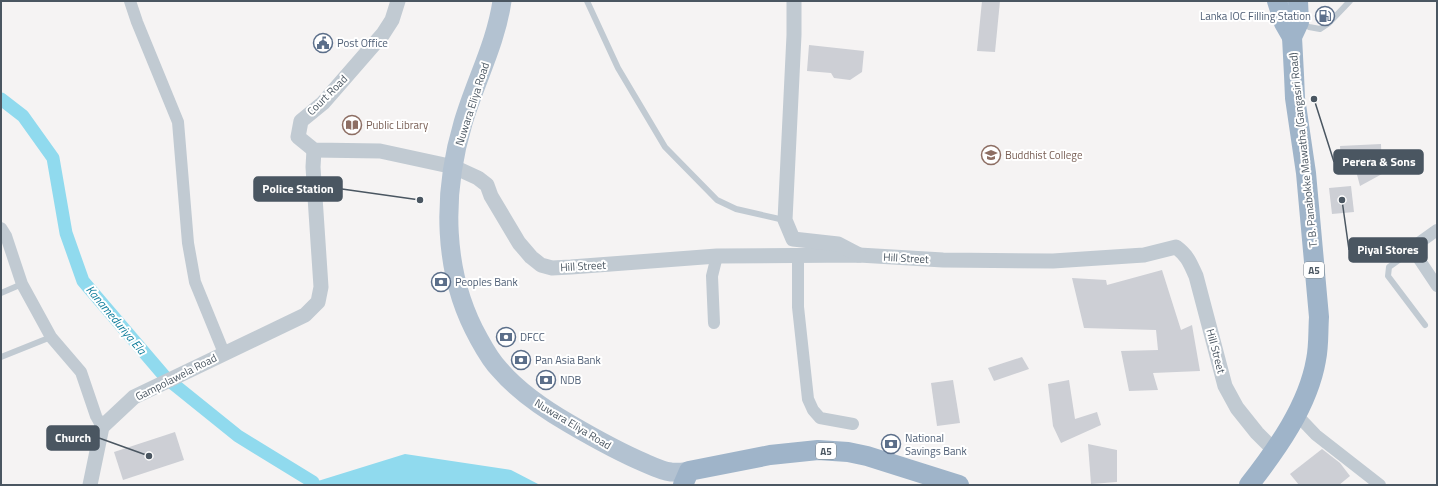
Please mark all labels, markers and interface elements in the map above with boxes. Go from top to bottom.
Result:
fuel station icon: Lanka IOC Filling Station [1314,5,1336,27]
place label: Lanka IOC Filling Station [1200,8,1311,24]
public building icon: Post Office [312,32,334,54]
place label: Post Office [337,35,388,51]
street label: T. B. Panabokke Mawatha (Gangasiri Road) [1285,52,1321,248]
street label: Nuwara Eliya Road [451,60,493,148]
street label: Court Road [303,71,351,119]
library icon: Public Library [341,114,363,136]
place label: Public Library [366,117,429,133]
school or university icon: Buddhist College [980,144,1002,166]
place label: Buddhist College [1005,147,1083,163]
callout: Perera & Sons [1334,150,1423,174]
text: Perera & Sons [1342,152,1416,171]
callout: Police Station [254,177,342,201]
text: Police Station [262,179,334,198]
callout: Piyal Stores [1349,238,1427,262]
text: Piyal Stores [1357,240,1419,259]
street label: Hill Street [883,249,929,267]
street label: Hill Street [560,257,606,275]
road number: A5 [1304,262,1324,278]
bank icon: Peoples Bank [430,271,452,293]
place label: Peoples Bank [455,274,518,290]
water label: Kanameduriya Ela [82,281,152,359]
bank icon: DFCC [495,326,517,348]
street label: Hill Street [1202,327,1230,375]
place label: DFCC [520,329,545,345]
bank icon: Pan Asia Bank [510,349,532,371]
street label: Gampolawela Road [133,350,220,404]
place label: Pan Asia Bank [535,352,602,368]
bank icon: NDB [535,369,557,391]
place label: NDB [560,372,582,388]
street label: Nuwara Eliya Road [532,395,614,453]
callout: Church [47,426,99,450]
text: Church [55,428,91,447]
place label: National Savings Bank [905,430,967,459]
bank icon: National Savings Bank [880,433,902,455]
road number: A5 [816,443,836,459]

